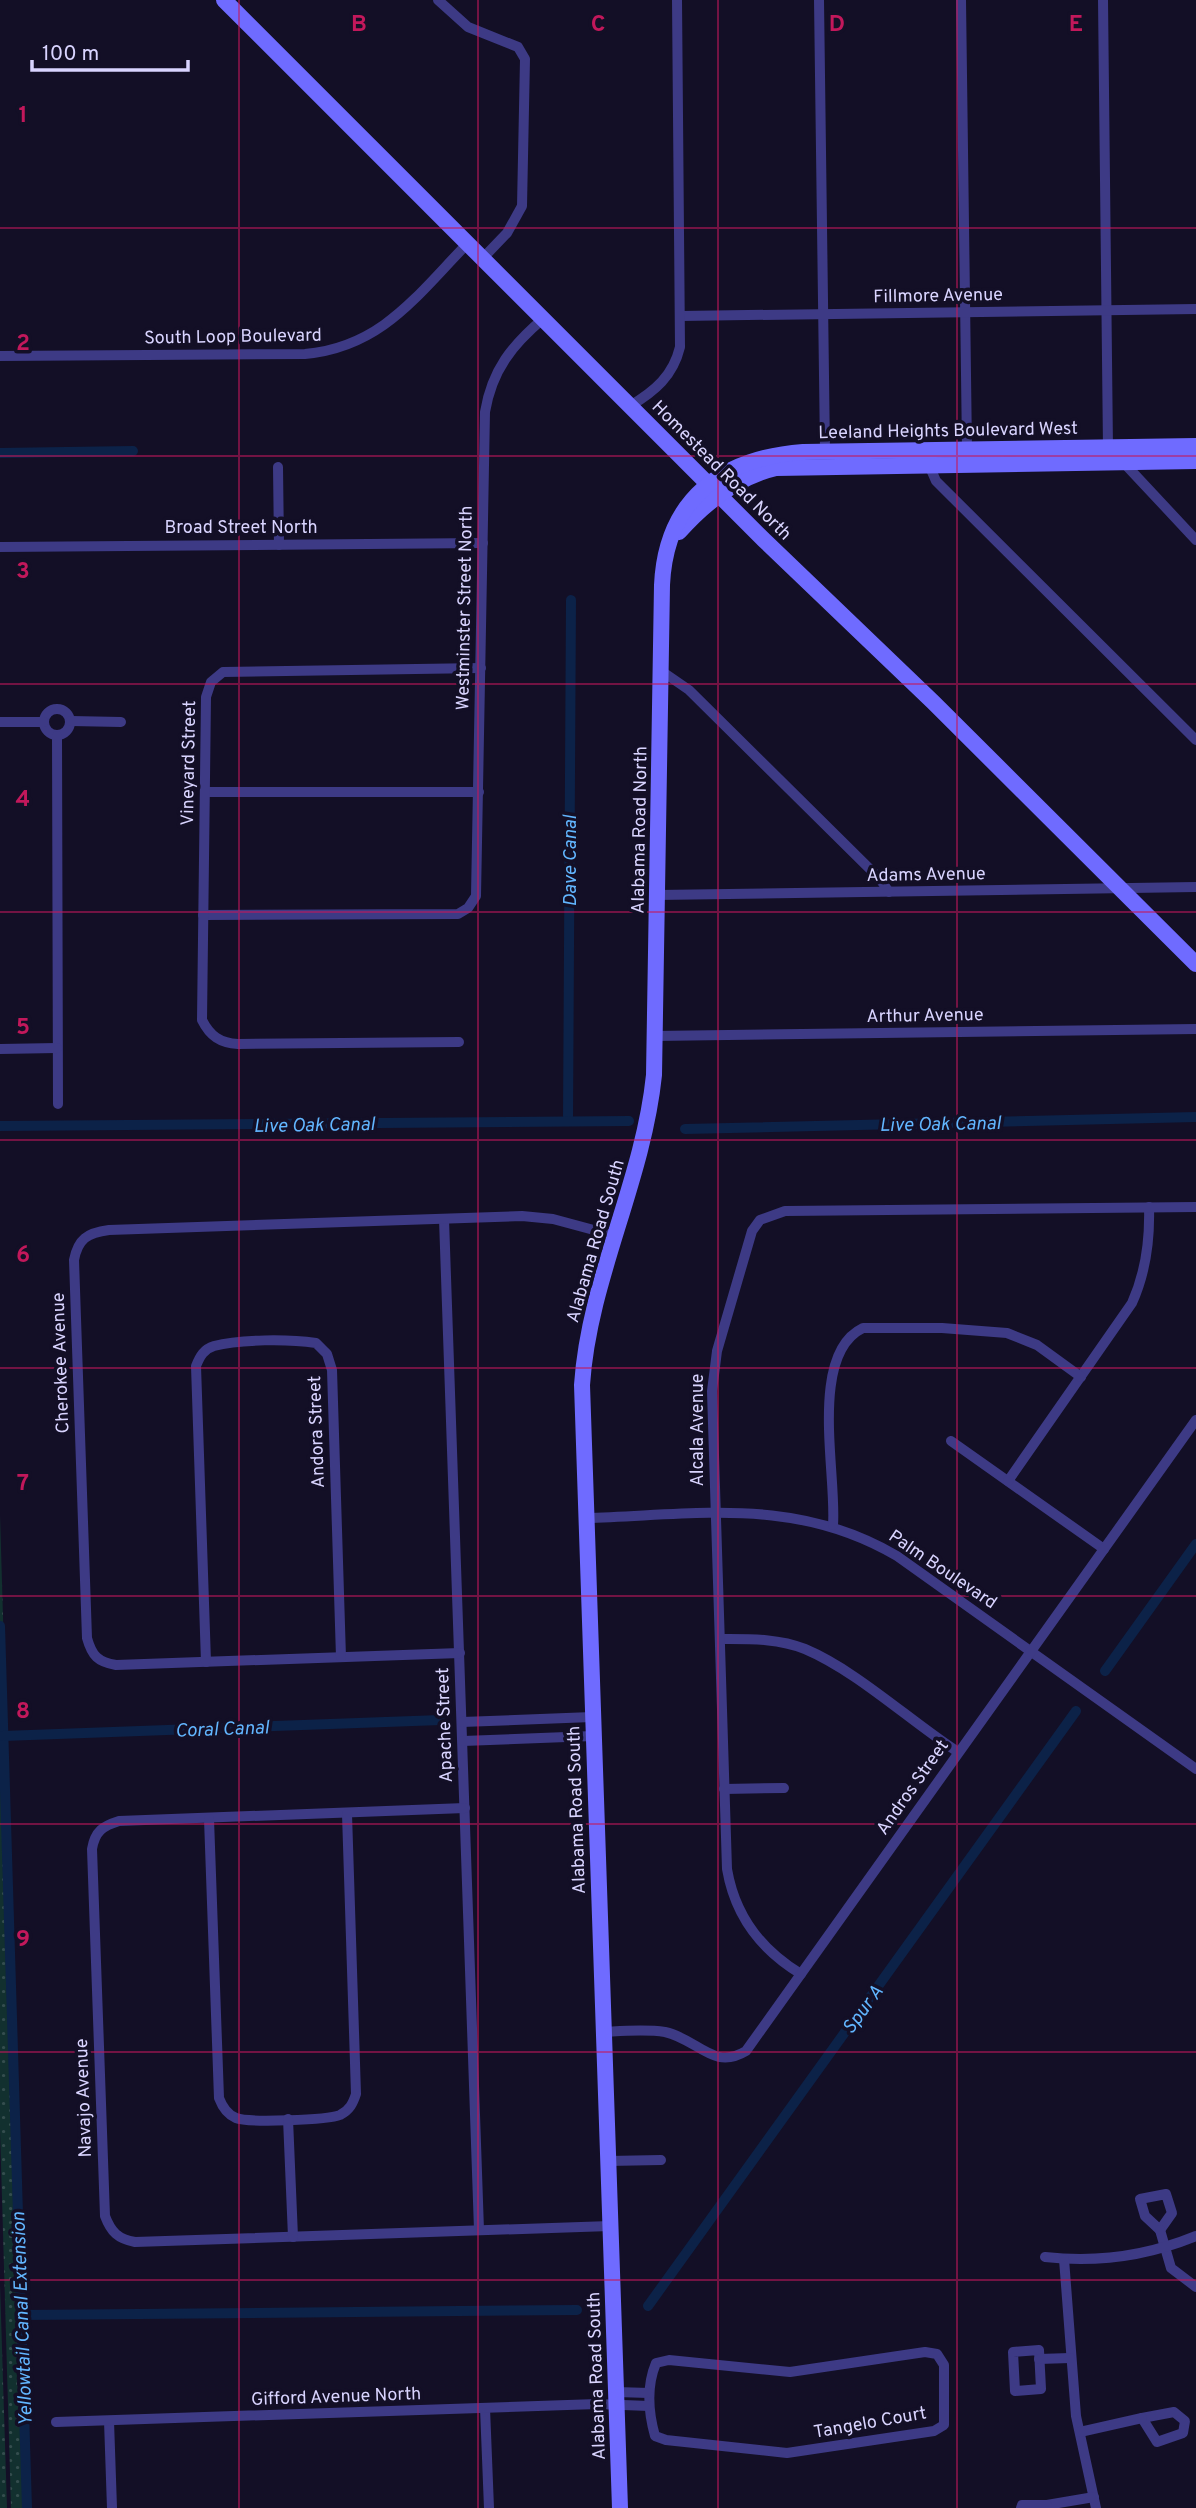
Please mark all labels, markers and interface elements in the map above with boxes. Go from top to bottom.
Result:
text: B [351,11,367,40]
text: C [591,11,605,40]
text: D [829,11,845,40]
text: E [1069,11,1083,40]
scale bar [32,28,187,72]
text: 100 m [42,41,99,68]
text: 1 [18,102,28,131]
street label: Fillmore Avenue [873,284,1003,309]
street label: South Loop Boulevard [144,324,322,351]
text: 2 [16,330,30,359]
street label: Homestead Road North [646,396,796,546]
street label: Leeland Heights Boulevard West [818,418,1078,445]
street label: Westminster Street North [452,505,479,711]
street label: Broad Street North [164,517,318,540]
text: 3 [16,558,30,587]
street label: Vineyard Street [177,700,202,826]
street label: Alabama Road North [628,746,653,914]
text: 4 [16,786,30,815]
water label: Dave Canal [559,814,583,907]
street label: Adams Avenue [866,863,986,888]
street label: Arthur Avenue [866,1004,984,1029]
text: 5 [16,1014,30,1043]
water label: Live Oak Canal [879,1112,1002,1138]
water label: Live Oak Canal [253,1113,376,1139]
street label: Alabama Road South [562,1157,631,1326]
text: 6 [16,1242,30,1271]
street label: Cherokee Avenue [48,1292,75,1434]
street label: Alcala Avenue [687,1373,710,1487]
street label: Andora Street [304,1375,331,1489]
text: 7 [17,1470,29,1499]
street label: Palm Boulevard [883,1525,1001,1615]
street label: Apache Street [432,1667,459,1783]
text: 8 [16,1698,30,1727]
water label: Coral Canal [175,1716,271,1744]
street label: Alabama Road South [563,1725,592,1895]
street label: Andros Street [872,1736,955,1840]
text: 9 [16,1926,30,1955]
water label: Spur A [838,1981,889,2039]
street label: Navajo Avenue [71,2038,98,2158]
water label: Yellowtail Canal Extension [7,2211,39,2426]
street label: Alabama Road South [583,2291,612,2461]
street label: Gifford Avenue North [251,2383,422,2412]
street label: Tangelo Court [812,2402,929,2445]

